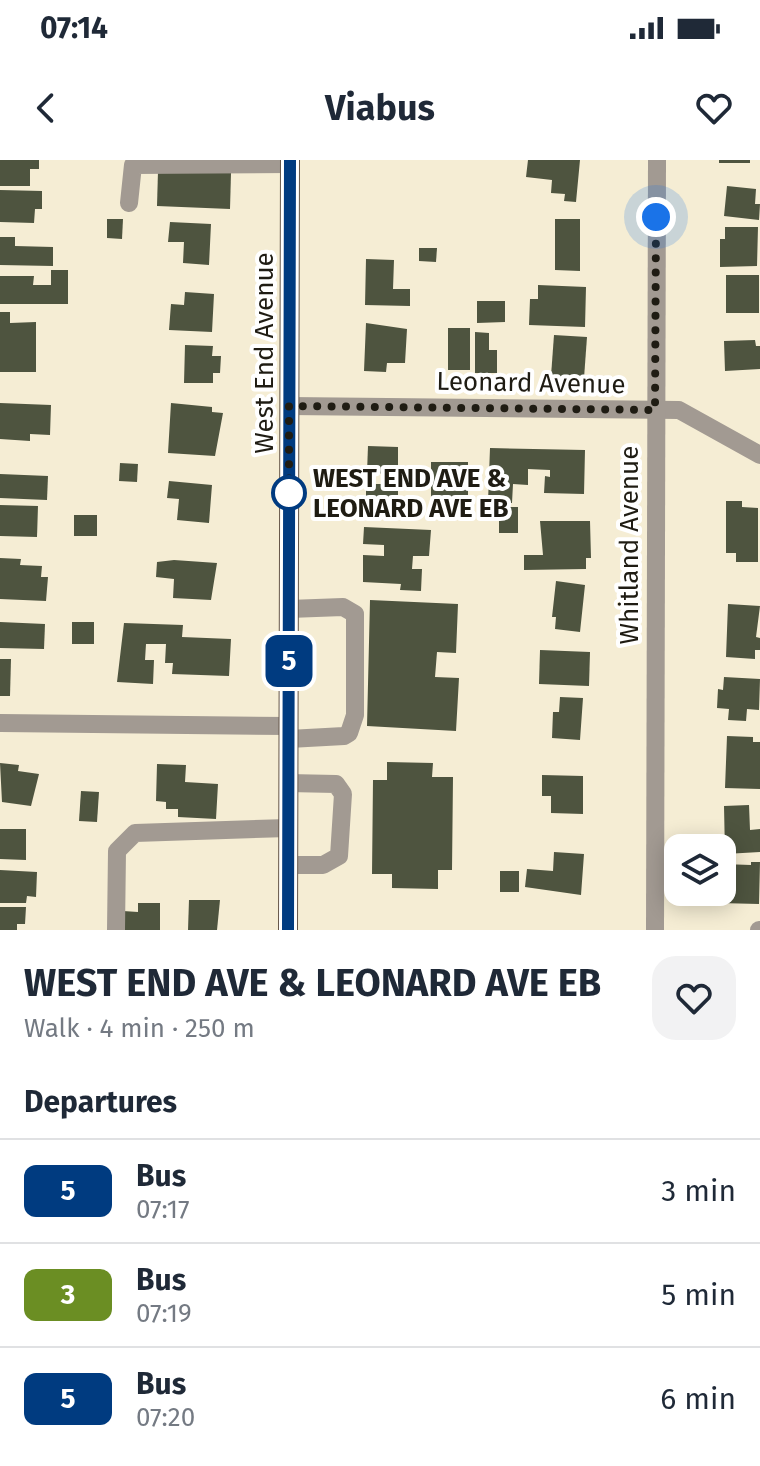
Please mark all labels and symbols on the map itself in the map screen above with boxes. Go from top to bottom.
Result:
your location [636,197,676,237]
street label: West End Avenue [249,252,280,454]
street label: Leonard Avenue [436,366,626,400]
street label: Whitland Avenue [614,446,645,644]
place label: WEST END AVE & LEONARD AVE EB [313,463,509,524]
marker: WEST END AVE & LEONARD AVE EB [272,476,306,510]
line badge: 5 [263,635,315,687]

